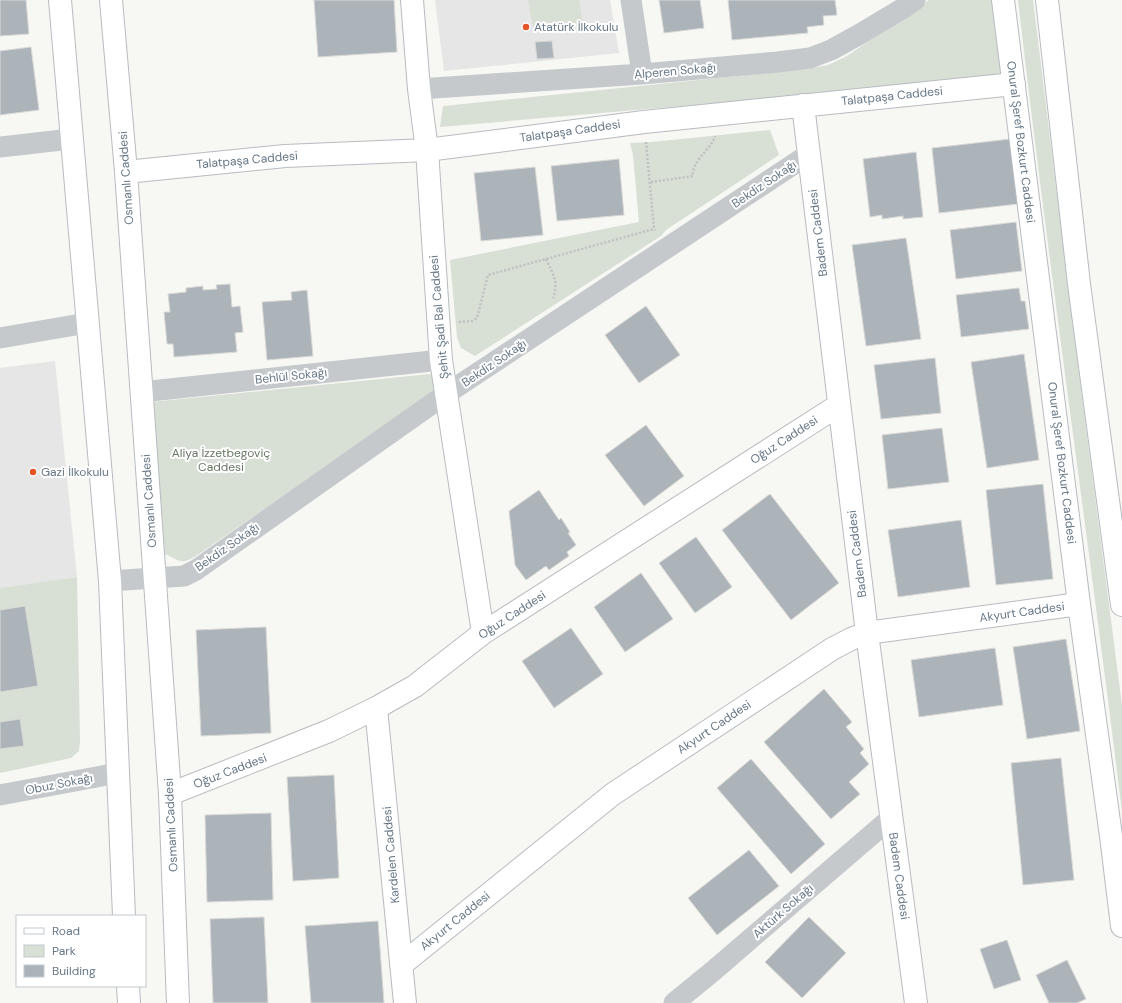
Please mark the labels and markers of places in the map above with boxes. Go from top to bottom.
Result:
place label: Atatürk İlkokulu [534,19,619,35]
marker: Atatürk İlkokulu [521,22,531,32]
place label: Gazi İlkokulu [41,464,109,480]
marker: Gazi İlkokulu [28,467,38,477]

